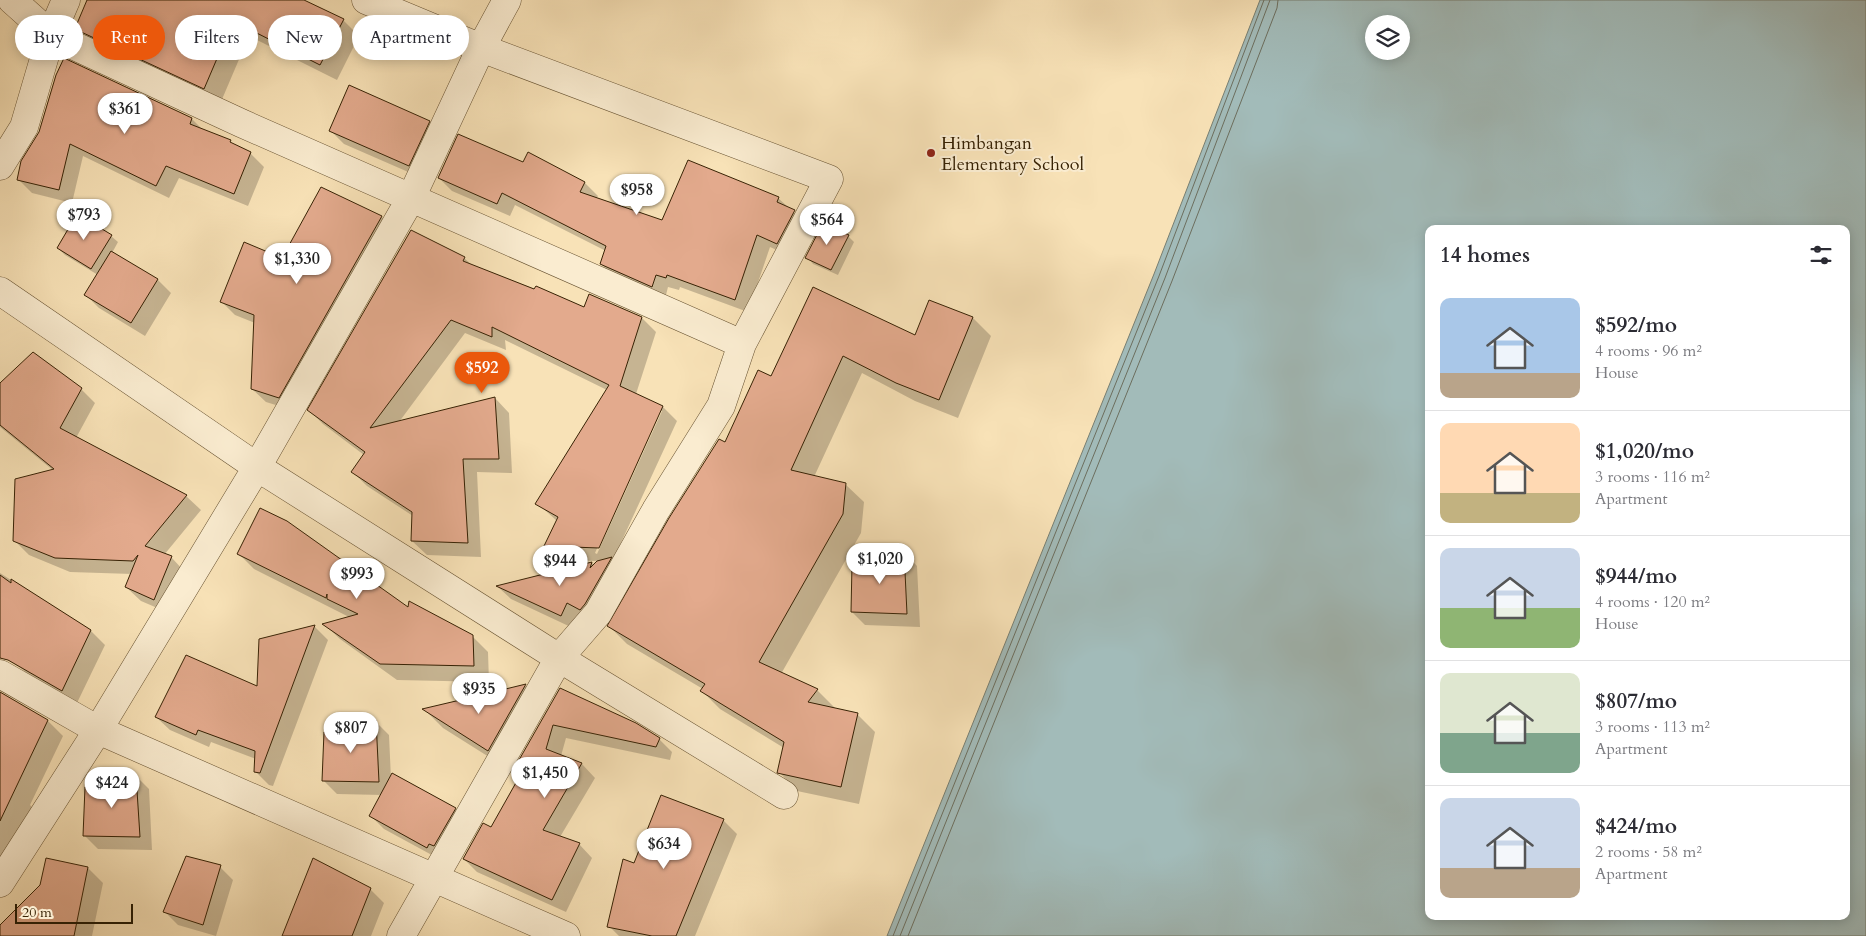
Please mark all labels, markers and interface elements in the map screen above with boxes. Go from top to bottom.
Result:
chip: Buy [15,15,83,60]
chip: Rent [93,15,165,60]
chip: Filters [175,15,258,60]
chip: New [268,15,342,60]
chip: Apartment [352,15,469,60]
map controls [1365,15,1410,60]
button: layers [1365,15,1410,60]
pin: $361 [95,92,155,135]
text: $361 [109,98,141,120]
place label: Himbangan Elementary School [941,131,1084,177]
marker: Himbangan Elementary School [925,147,937,159]
pin: $958 [607,174,667,216]
text: $958 [621,179,653,201]
pin: $793 [54,198,114,241]
text: $793 [68,204,100,226]
pin: $564 [797,204,857,246]
text: $564 [811,209,843,231]
text: 14 homes [1440,241,1530,270]
icon: filters [1807,241,1835,269]
pin: $1,330 [256,242,338,285]
text: $1,330 [274,248,320,270]
text: $592/mo [1595,311,1677,340]
icon: home [1480,318,1540,378]
text: 4 rooms · 96 m² [1595,340,1702,362]
pin: $592 [452,352,512,394]
text: $592 [466,357,498,379]
text: House [1595,362,1638,384]
text: $1,020/mo [1595,437,1694,466]
icon: home [1480,443,1540,503]
text: 3 rooms · 116 m² [1595,466,1710,488]
text: Apartment [1595,488,1668,510]
pin: $1,020 [839,542,921,585]
pin: $944 [530,544,590,587]
text: $1,020 [857,548,903,570]
text: $944 [544,550,576,572]
pin: $993 [327,558,387,600]
text: $944/mo [1595,562,1677,591]
text: $993 [341,563,373,585]
icon: home [1480,568,1540,628]
text: 4 rooms · 120 m² [1595,591,1710,613]
text: House [1595,613,1638,635]
pin: $935 [449,672,509,715]
text: $935 [463,678,495,700]
text: $807/mo [1595,687,1677,716]
icon: home [1480,693,1540,753]
pin: $807 [321,712,381,754]
text: 3 rooms · 113 m² [1595,716,1710,738]
text: $807 [335,717,367,739]
text: Apartment [1595,738,1668,760]
pin: $1,450 [504,756,586,799]
text: $1,450 [522,762,568,784]
pin: $424 [82,766,142,809]
text: $424 [96,772,128,794]
text: $424/mo [1595,812,1677,841]
icon: home [1480,818,1540,878]
pin: $634 [634,828,694,870]
text: $634 [648,833,680,855]
text: 2 rooms · 58 m² [1595,841,1702,863]
text: Apartment [1595,863,1668,885]
scale bar [15,901,132,924]
text: 20 m [22,903,52,922]

